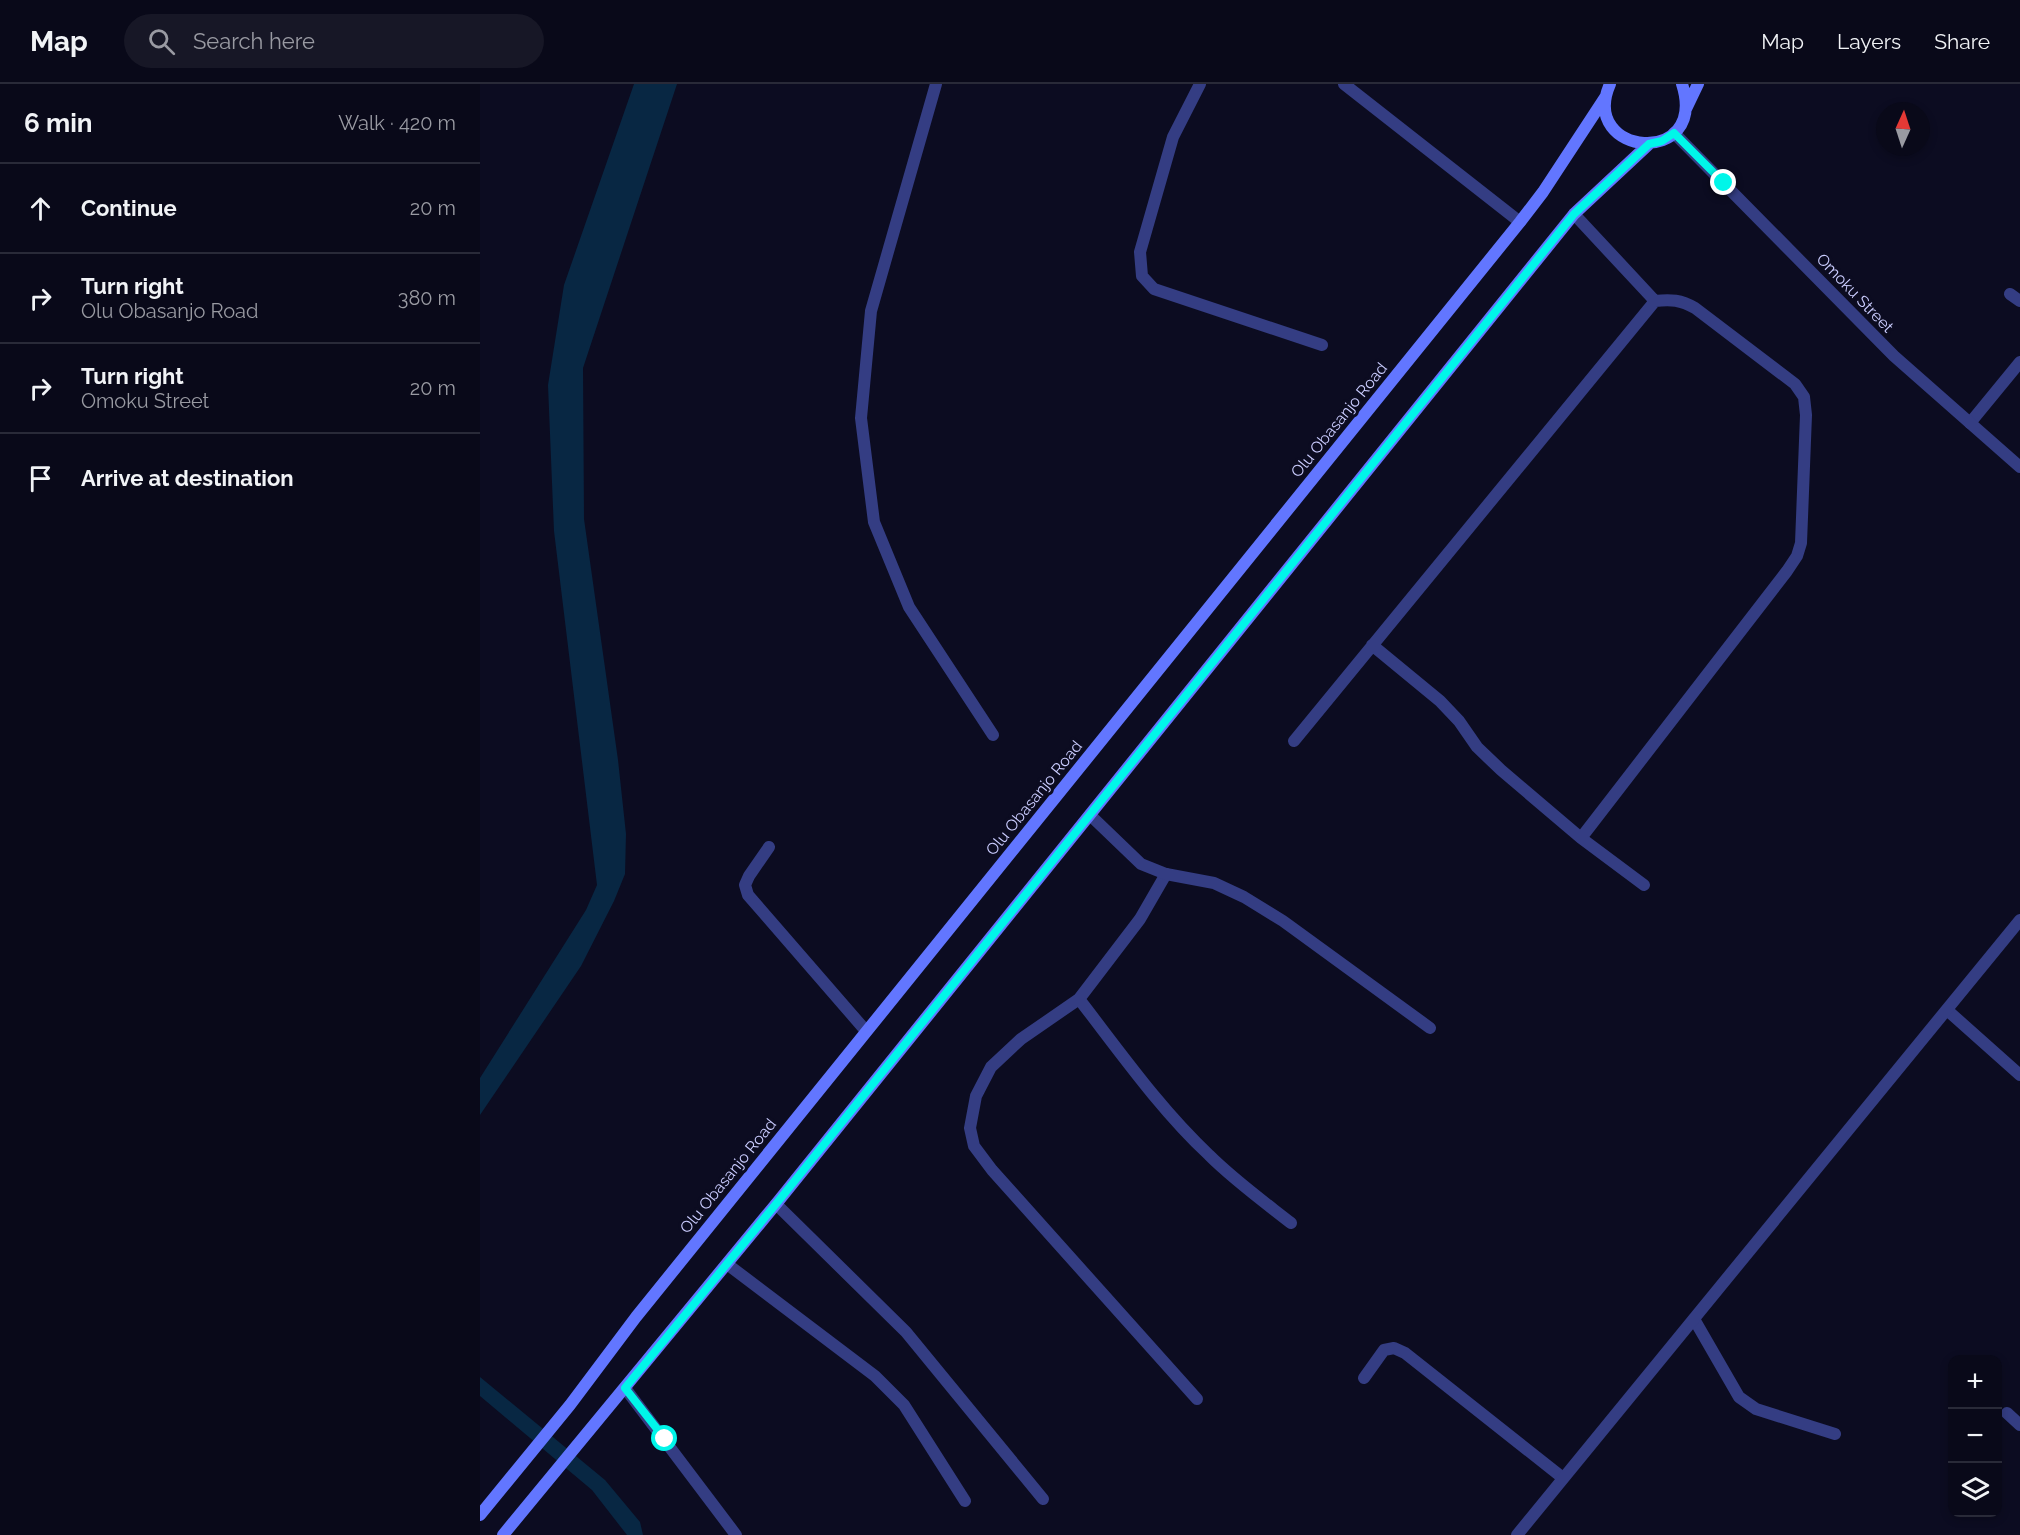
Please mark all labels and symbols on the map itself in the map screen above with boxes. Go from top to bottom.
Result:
north arrow [1876,102,1930,156]
route end [1710,169,1736,195]
street label: Omoku Street [1813,249,1898,337]
street label: Olu Obasanjo Road [1287,359,1391,481]
street label: Olu Obasanjo Road [982,737,1086,859]
street label: Olu Obasanjo Road [676,1115,780,1237]
route start [651,1425,677,1451]

